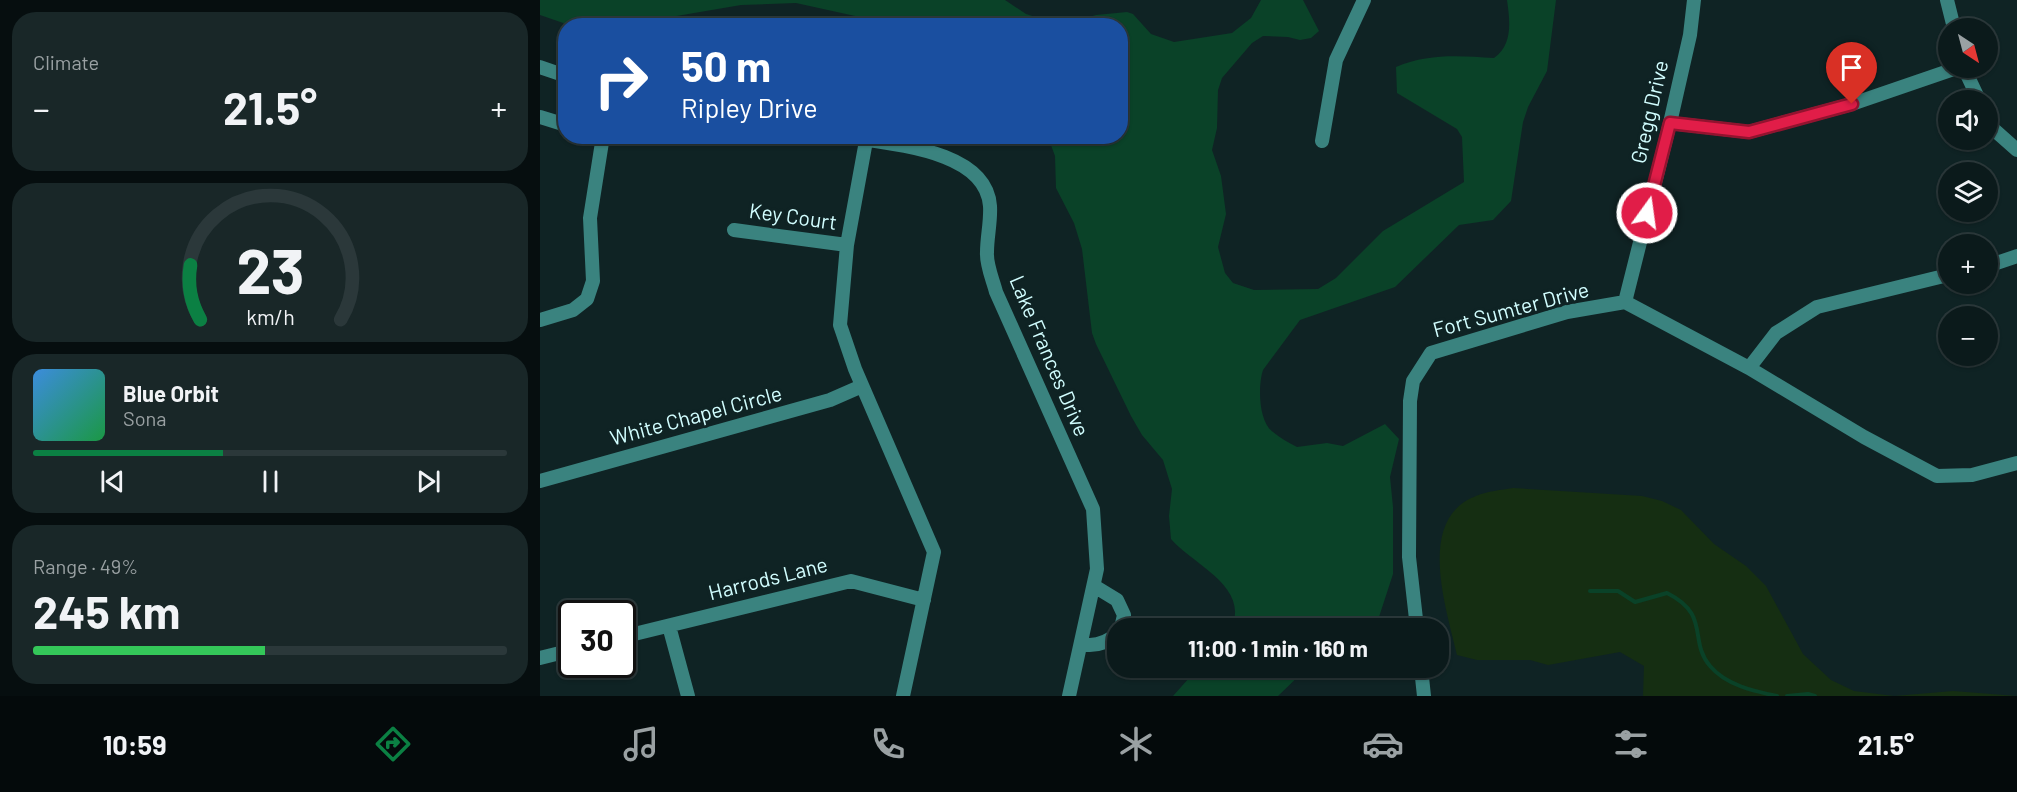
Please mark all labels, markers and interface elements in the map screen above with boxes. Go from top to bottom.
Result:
north arrow [1938,18,1998,78]
map controls [1938,18,1998,366]
text: 50 m [681,40,771,90]
icon: right [582,42,660,120]
pin [1826,42,1877,104]
text: Climate [33,50,99,74]
icon: arrive [1835,51,1868,84]
street label: Gregg Drive [1625,58,1673,166]
text: 21.5° [223,80,317,134]
text: − [33,88,50,128]
text: + [491,88,507,128]
button: sound [1938,90,1998,150]
text: Ripley Drive [681,91,818,123]
button: layers [1938,162,1998,222]
position arrow [1615,181,1679,245]
street label: Key Court [748,197,839,234]
text: 23 [236,232,304,306]
button: + [1938,234,1998,294]
street label: Lake Frances Drive [1005,271,1096,440]
street label: Fort Sumter Drive [1430,276,1591,341]
text: km/h [246,304,294,329]
button: − [1938,306,1998,366]
text: Blue Orbit [123,380,219,406]
street label: White Chapel Circle [607,380,784,450]
text: Sona [123,406,167,430]
icon: previous [96,465,129,498]
icon: pause [254,465,287,498]
icon: next [412,465,445,498]
street label: Harrods Lane [705,551,830,604]
text: Range · 49% [33,554,138,578]
text: 245 km [33,584,180,638]
speed limit sign: 30 [558,600,636,678]
text: 11:00 · 1 min · 160 m [1188,635,1368,661]
icon: directions [372,723,414,765]
icon: music [620,723,662,765]
icon: phone [867,723,909,765]
icon: climate [1115,723,1157,765]
icon: car [1362,723,1404,765]
icon: filters [1610,723,1652,765]
text: 10:59 [103,728,166,760]
text: 21.5° [1858,728,1914,760]

